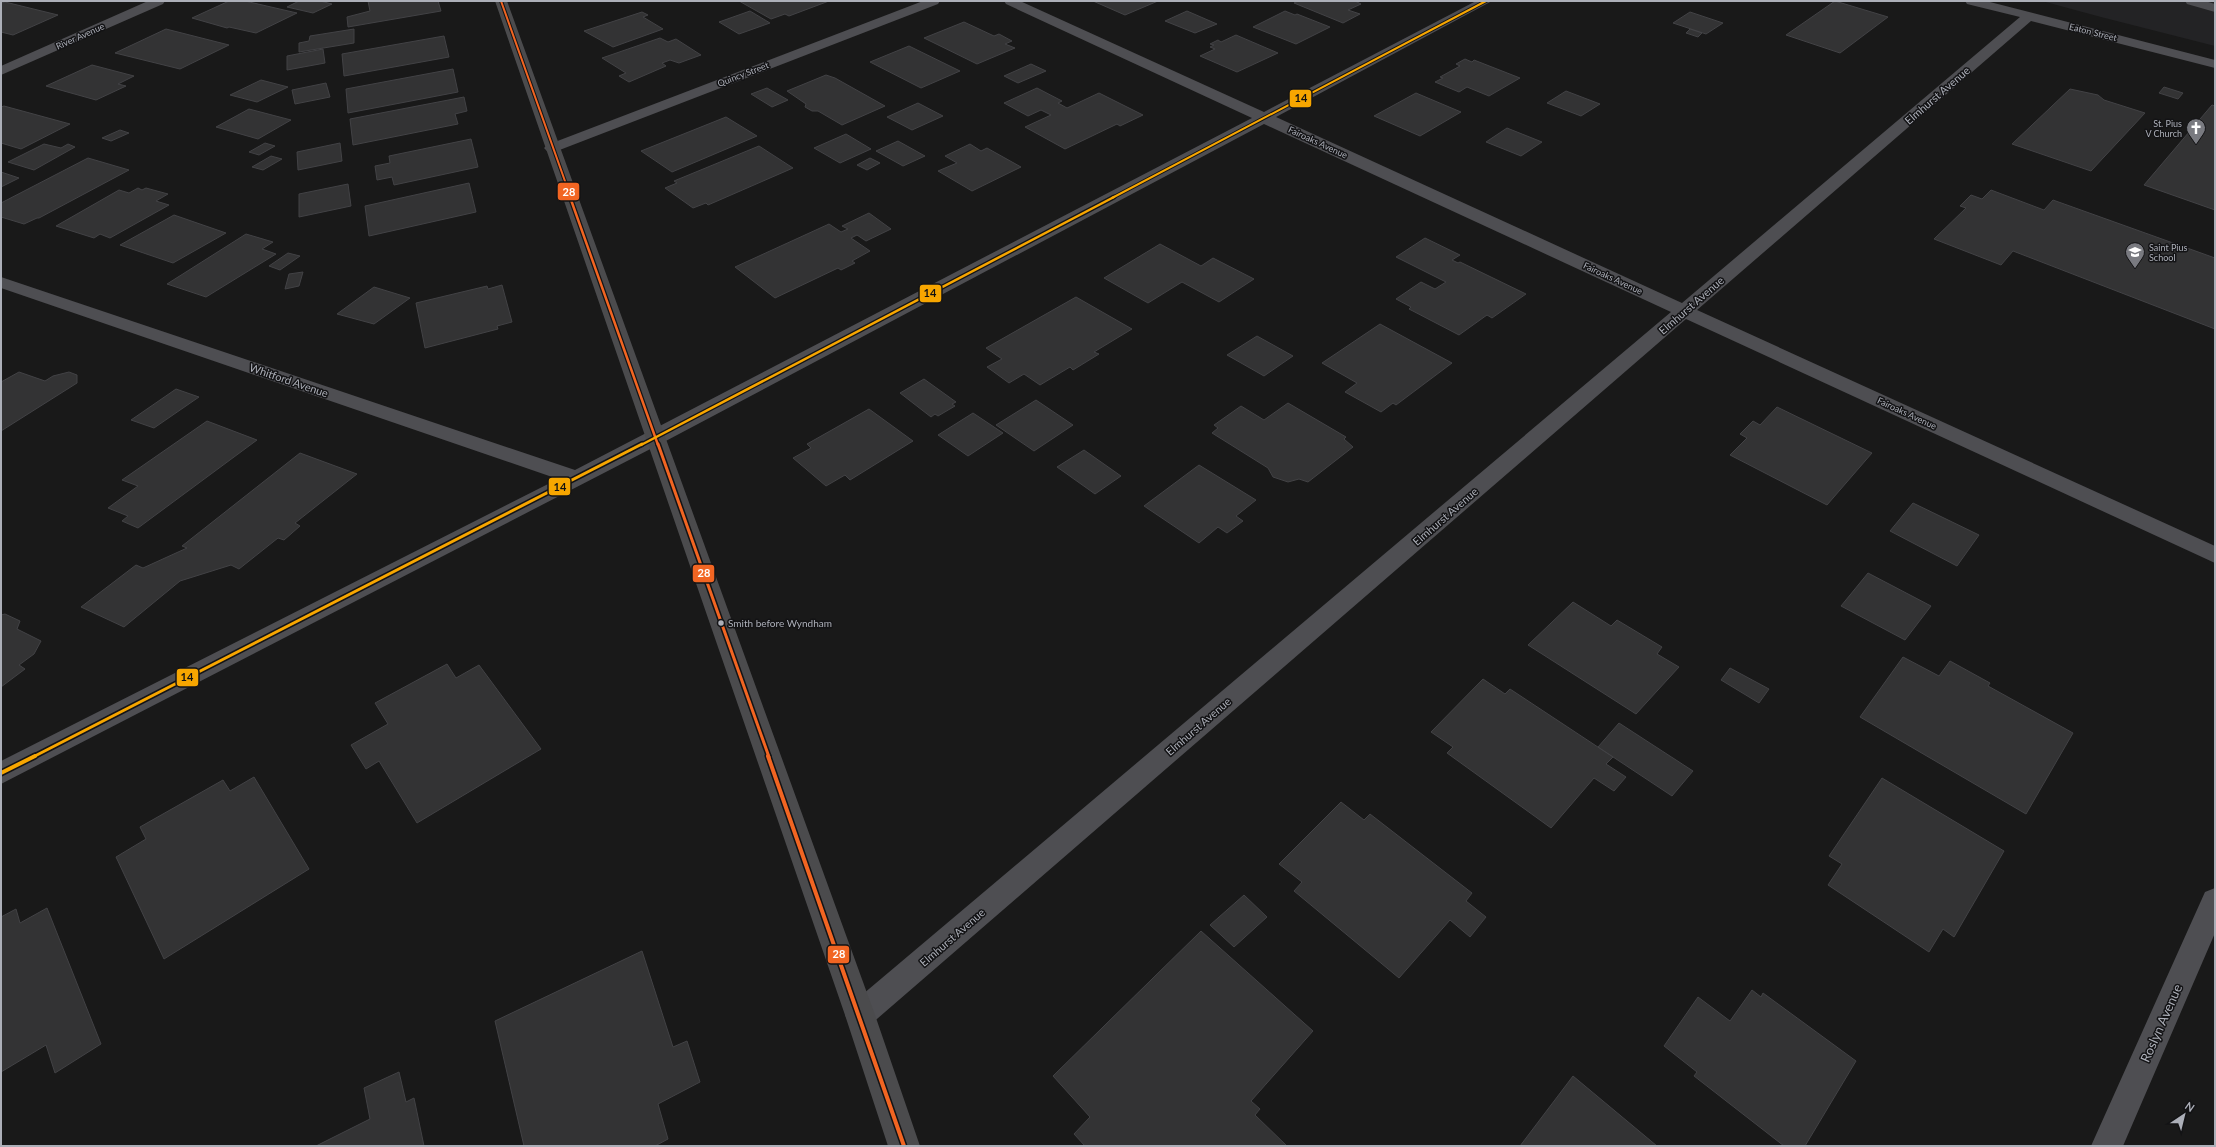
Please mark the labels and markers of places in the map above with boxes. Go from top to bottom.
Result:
church icon: St. Pius V Church [2185,117,2207,145]
place label: St. Pius V Church [2145,118,2182,139]
school or university icon: Saint Pius School [2124,241,2146,269]
place label: Saint Pius School [2149,242,2187,263]
place label: Smith before Wyndham [728,617,832,629]
marker: Smith before Wyndham [716,618,726,628]

